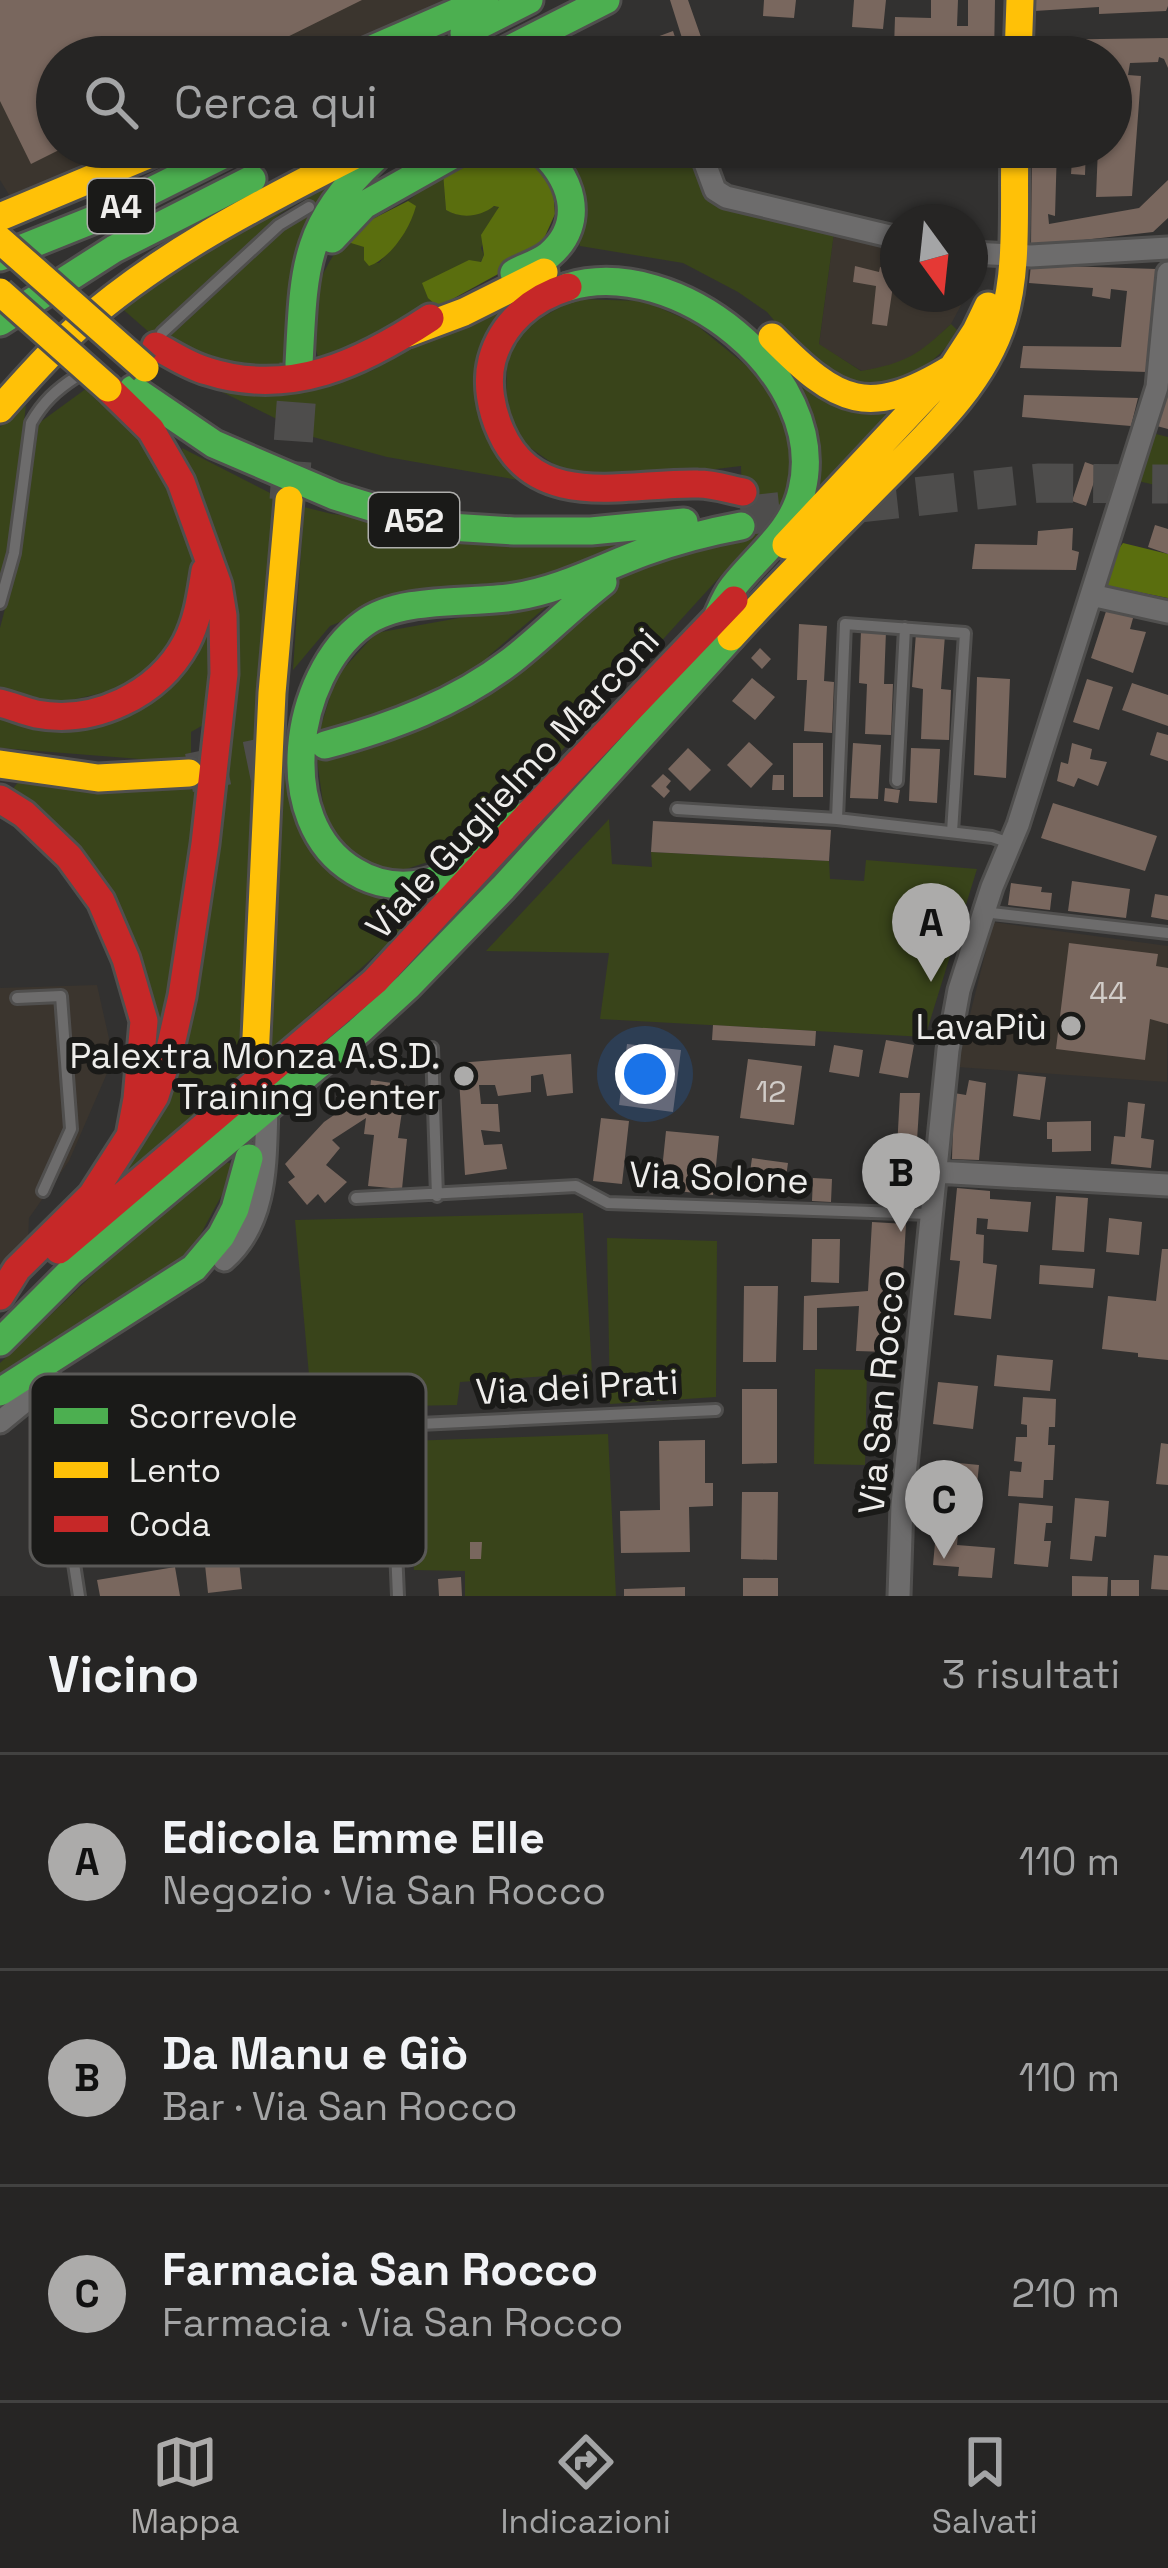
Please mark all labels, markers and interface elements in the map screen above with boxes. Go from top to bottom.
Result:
search box [36,36,1132,168]
icon: search [78,69,144,135]
text: Cerca qui [174,74,378,131]
road number: A4 [88,179,154,233]
north arrow [880,204,988,312]
road number: A52 [369,493,459,547]
street label: Viale Guglielmo Marconi [356,618,669,949]
pin: A [892,883,970,982]
house number: 44 [1089,973,1127,1012]
place label: LavaPiù [916,1004,1047,1050]
marker: LavaPiù [1058,1013,1084,1039]
place label: Palextra Monza A.S.D. Training Center [70,1033,440,1120]
your location [615,1044,675,1104]
marker: Palextra Monza A.S.D. Training Center [451,1063,477,1089]
house number: 12 [756,1072,786,1111]
pin: B [862,1133,940,1232]
street label: Via Solone [628,1152,810,1204]
street label: Via San Rocco [848,1268,916,1516]
street label: Via dei Prati [474,1359,680,1415]
legend [30,1374,426,1566]
text: Scorrevole [129,1396,298,1438]
text: Lento [129,1450,221,1492]
pin: C [905,1460,983,1559]
text: Coda [129,1504,211,1546]
text: Vicino [48,1642,199,1707]
text: 3 risultati [942,1650,1120,1699]
text: Edicola Emme Elle [162,1809,545,1866]
text: A [75,1837,99,1886]
text: 110 m [1019,1837,1120,1886]
text: Negozio · Via San Rocco [162,1866,606,1915]
text: Da Manu e Giò [162,2025,468,2082]
text: B [74,2053,100,2102]
text: 110 m [1019,2053,1120,2102]
text: Bar · Via San Rocco [162,2082,518,2131]
text: Farmacia San Rocco [162,2241,598,2298]
text: C [74,2269,100,2318]
text: 210 m [1012,2269,1120,2318]
text: Farmacia · Via San Rocco [162,2298,623,2347]
tab: Mappa [130,2429,239,2543]
tab: Indicazioni [500,2429,671,2543]
tab: Salvati [932,2429,1038,2543]

